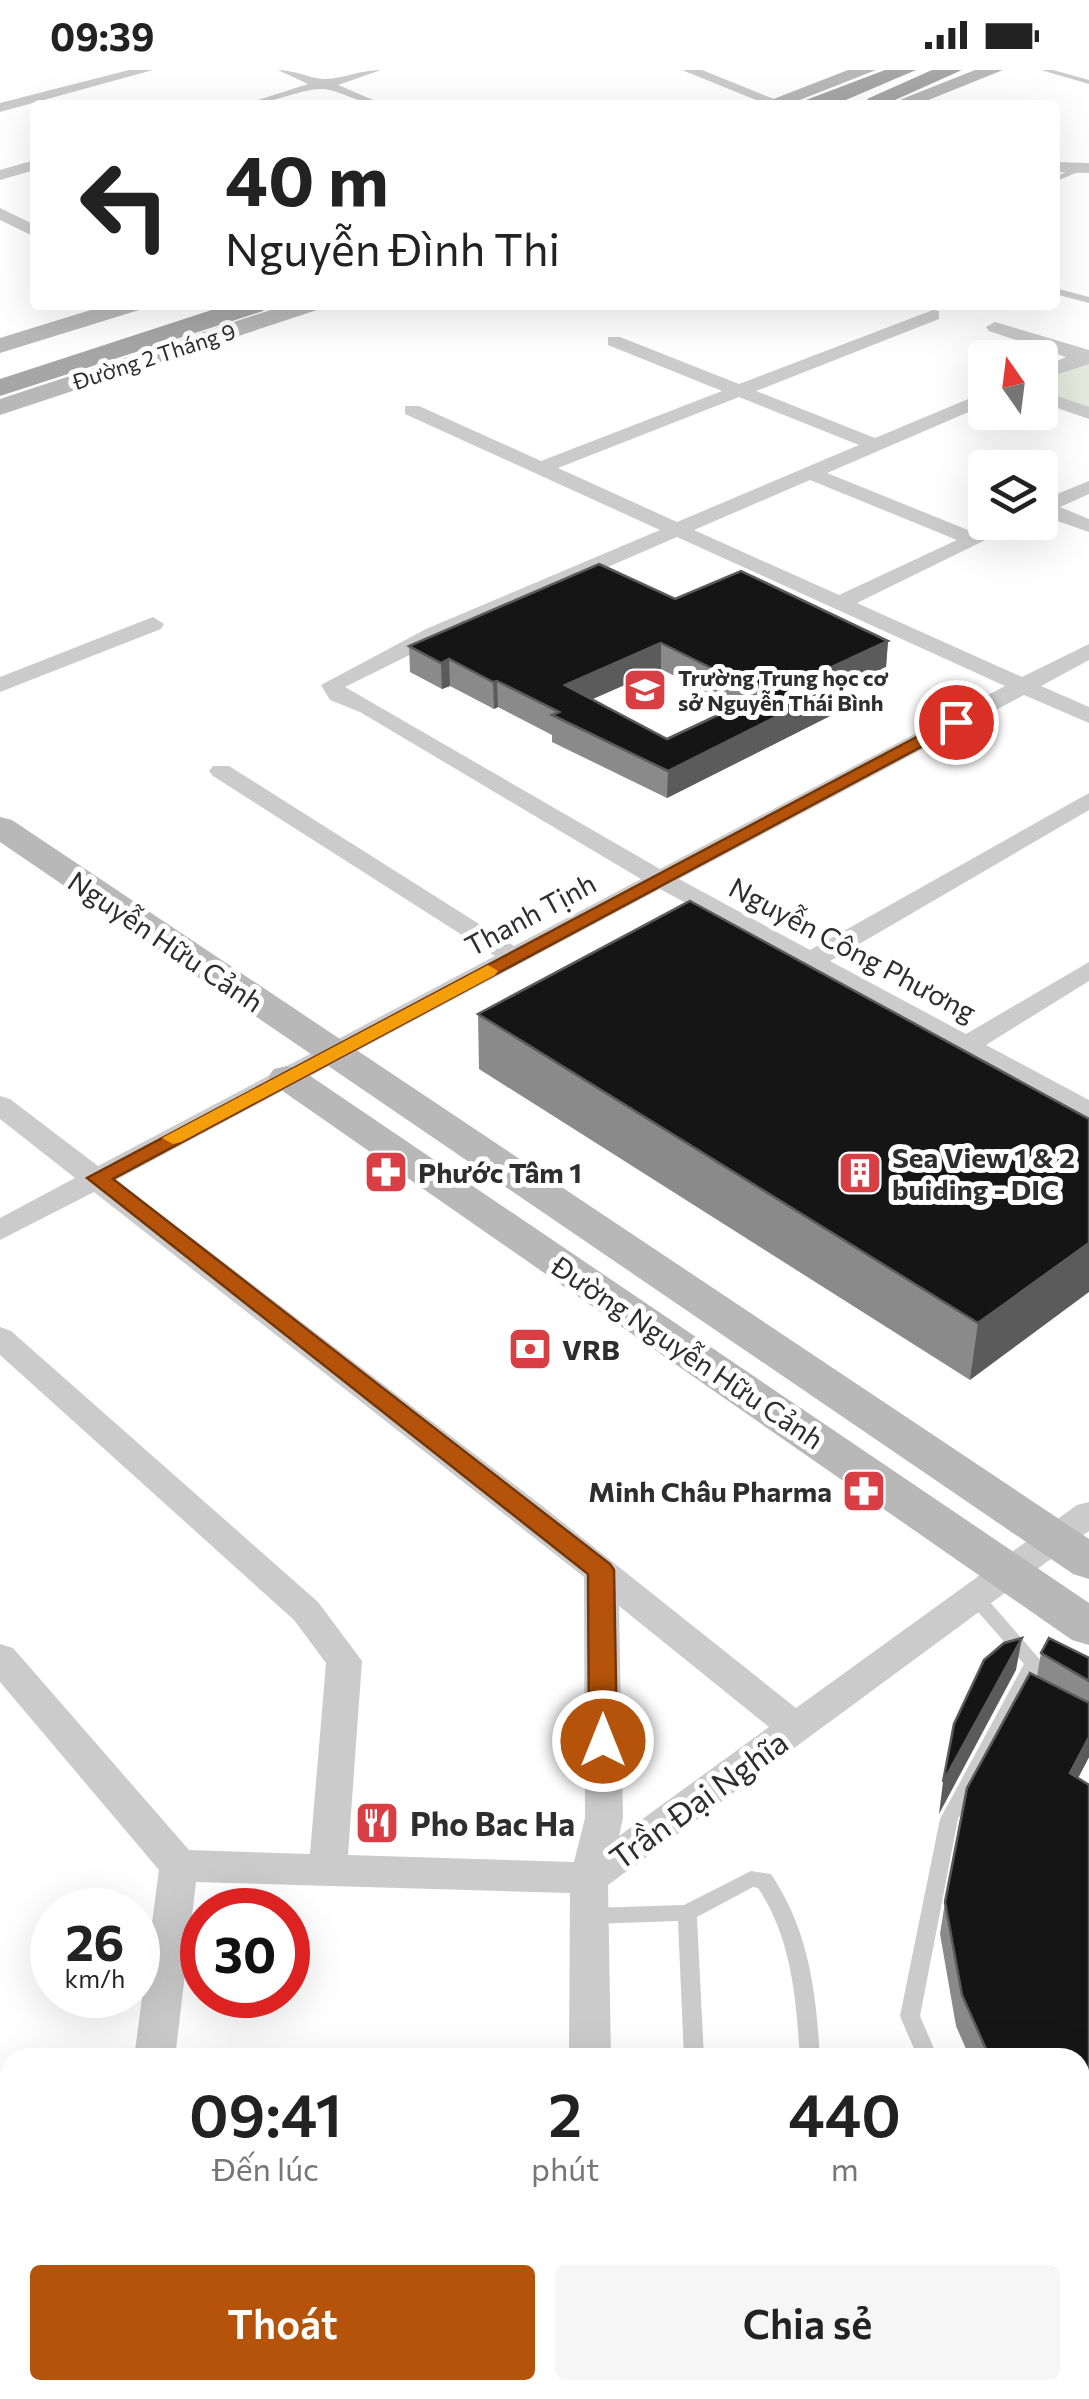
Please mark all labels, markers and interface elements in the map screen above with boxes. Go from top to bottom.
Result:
text: 09:39 [50,12,154,59]
text: 40 m [225,135,389,220]
icon: left [60,140,190,270]
text: Nguyễn Đình Thi [225,220,560,275]
street label: Đường 2 Tháng 9 [68,317,239,395]
north arrow [968,340,1058,430]
map controls [968,340,1058,540]
button: layers [968,450,1058,540]
place label: Trường Trung học cơ sở Nguyễn Thái Bình [678,664,889,716]
school or university icon: Trường Trung học cơ sở Nguyễn Thái Bình [622,667,668,713]
pin [914,680,999,765]
icon: arrive [929,695,984,750]
street label: Nguyễn Hữu Cảnh [62,863,270,1019]
street label: Thanh Tịnh [459,865,601,963]
street label: Nguyễn Công Phương [724,869,982,1029]
place label: Sea View 1 & 2 buiding - DIC [892,1140,1075,1206]
pharmacy icon: Phước Tâm 1 [363,1149,409,1195]
building icon: Sea View 1 & 2 buiding - DIC [837,1150,883,1196]
place label: Phước Tâm 1 [418,1155,582,1189]
street label: Đường Nguyễn Hữu Cảnh [545,1248,830,1456]
bank icon: VRB [507,1326,553,1372]
place label: VRB [562,1332,620,1366]
pharmacy icon: Minh Châu Pharma [841,1468,887,1514]
place label: Minh Châu Pharma [588,1474,832,1508]
position arrow [551,1689,655,1793]
street label: Trần Đại Nghĩa [601,1721,795,1877]
restaurant icon: Pho Bac Ha [354,1800,400,1846]
place label: Pho Bac Ha [410,1803,575,1843]
speed limit sign: 30 [180,1888,310,2018]
text: 26 [65,1910,124,1971]
text: km/h [65,1963,125,1993]
text: 09:41 [189,2076,342,2149]
text: 2 [548,2076,582,2149]
text: 440 [788,2076,901,2149]
text: Đến lúc [212,2148,319,2188]
text: phút [531,2148,599,2188]
text: m [831,2148,859,2188]
button: Thoát [30,2265,535,2380]
button: Chia sẻ [555,2265,1060,2380]

